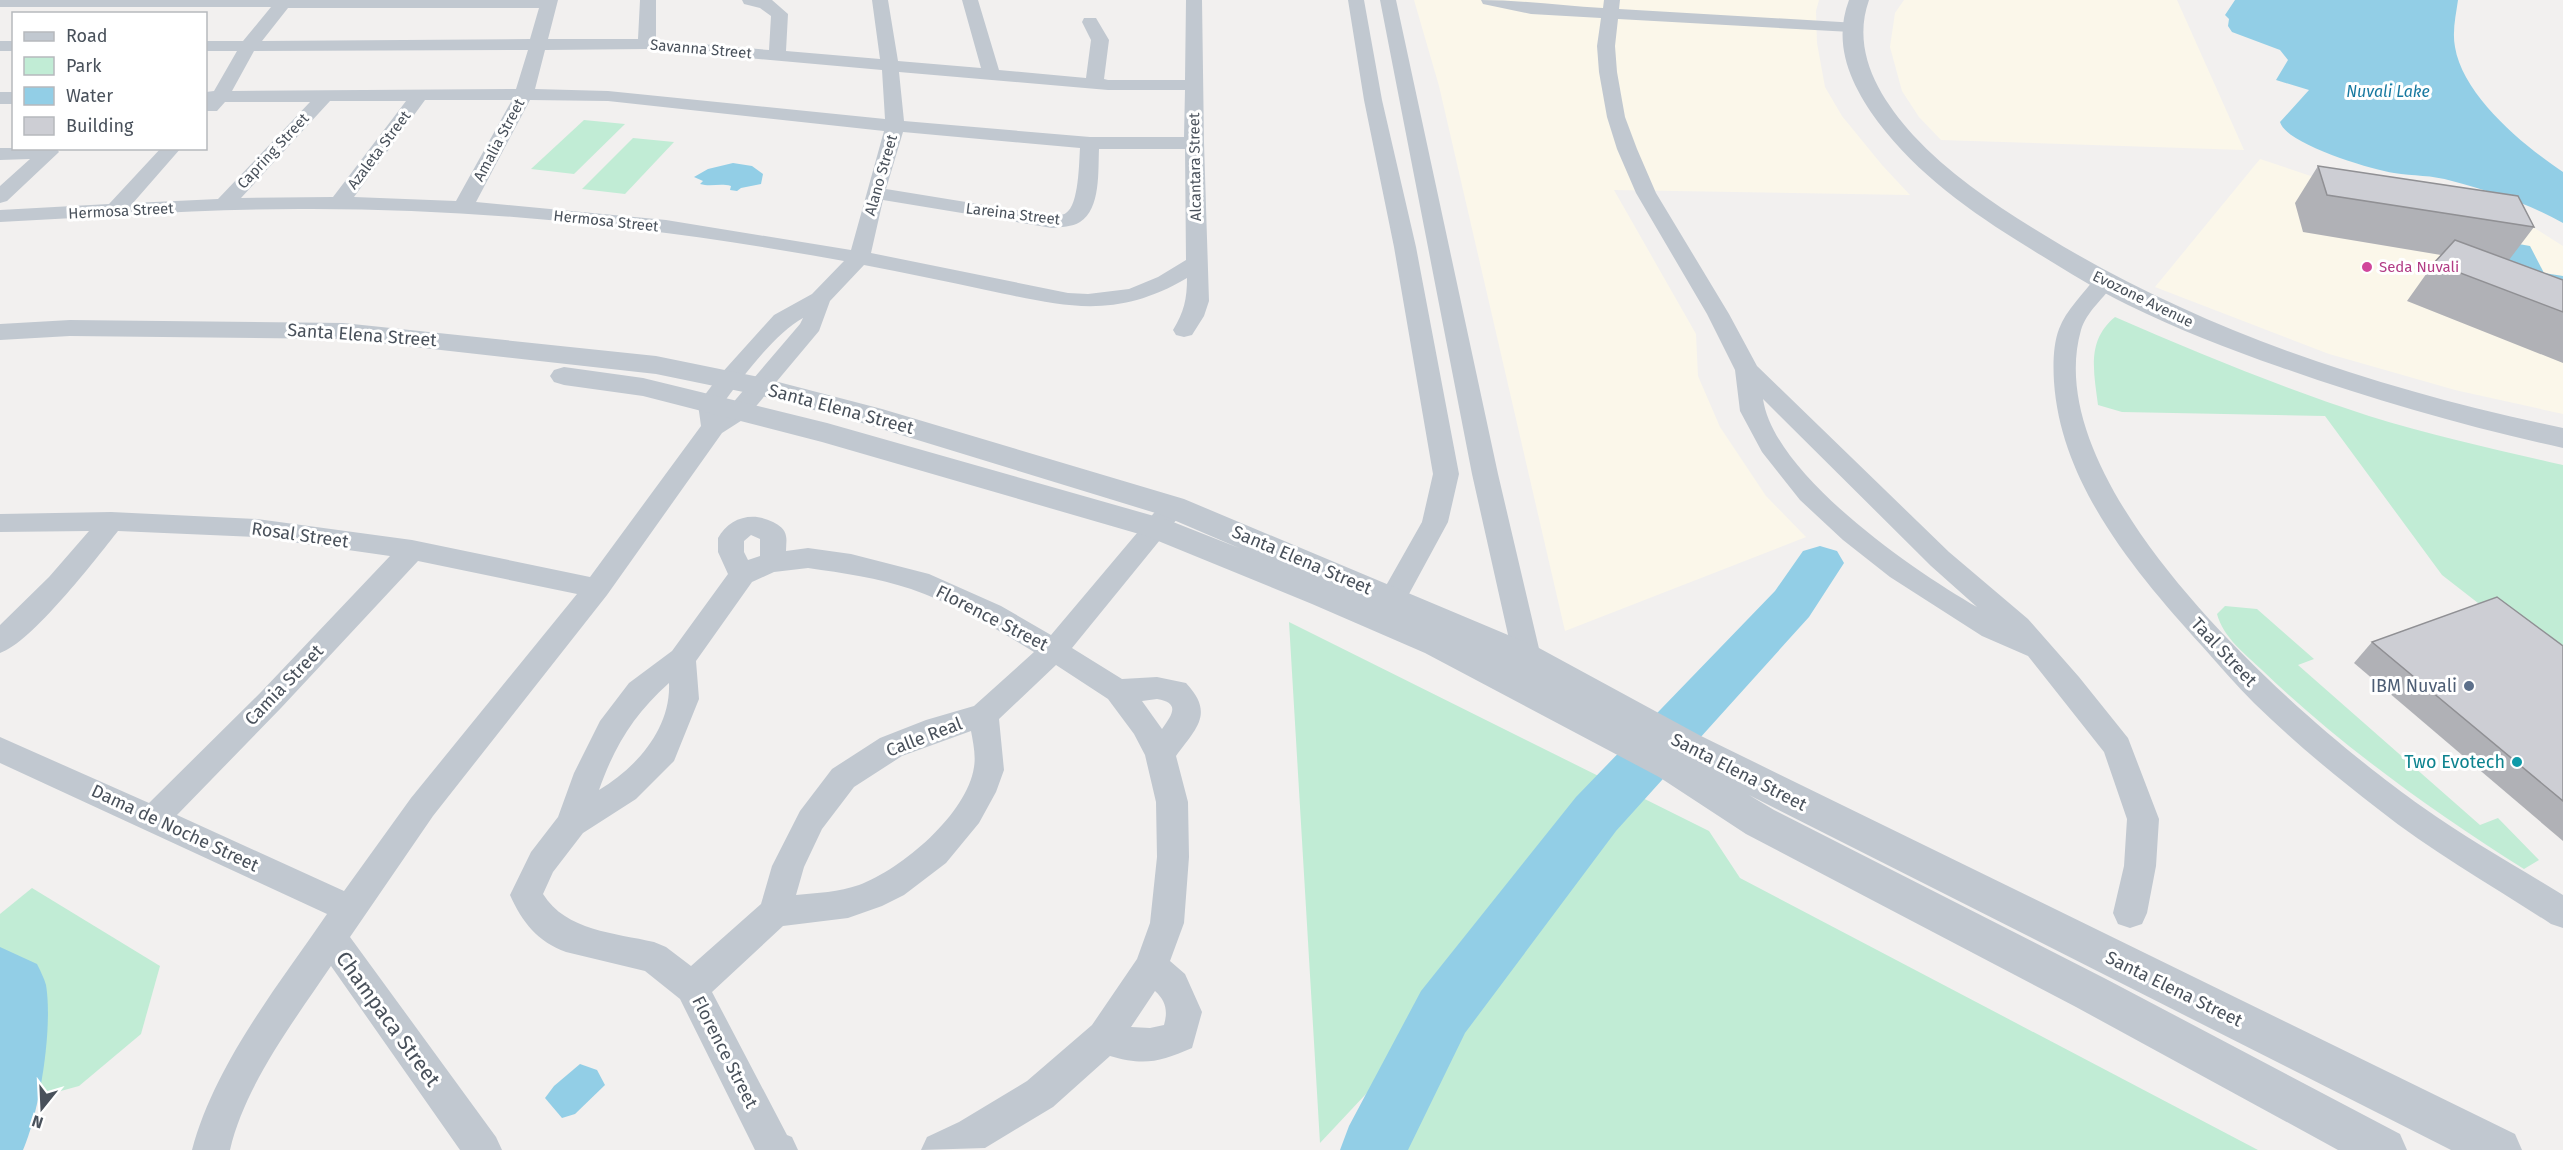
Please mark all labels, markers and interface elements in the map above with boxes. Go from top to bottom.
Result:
legend [12,12,207,150]
text: Road [66,25,108,47]
street label: Savanna Street [649,36,753,62]
text: Park [66,55,102,77]
water label: Nuvali Lake [2346,82,2430,101]
text: Water [66,85,113,107]
street label: Amalia Street [470,95,529,184]
street label: Azaleta Street [344,107,415,193]
street label: Capring Street [233,109,313,192]
street label: Alcantara Street [1185,112,1205,221]
text: Building [66,115,134,137]
street label: Alano Street [861,132,901,218]
street label: Hermosa Street [68,199,175,223]
street label: Lareina Street [965,199,1062,229]
street label: Hermosa Street [553,207,660,236]
place label: Seda Nuvali [2379,258,2459,276]
marker: Seda Nuvali [2360,260,2374,274]
street label: Evozone Avenue [2090,267,2196,331]
street label: Santa Elena Street [287,319,438,351]
street label: Santa Elena Street [766,379,917,439]
street label: Rosal Street [250,517,350,553]
street label: Santa Elena Street [1229,521,1376,600]
street label: Florence Street [932,580,1052,656]
street label: Taal Street [2186,613,2262,692]
street label: Camia Street [240,640,328,730]
place label: IBM Nuvali [2371,675,2457,697]
marker: IBM Nuvali [2462,679,2476,693]
street label: Calle Real [883,712,965,762]
street label: Santa Elena Street [1667,728,1811,816]
place label: Two Evotech [2404,751,2505,773]
marker: Two Evotech [2510,755,2524,769]
street label: Dama de Noche Street [88,780,263,877]
street label: Champaca Street [330,946,446,1092]
street label: Santa Elena Street [2102,946,2246,1032]
street label: Florence Street [687,992,763,1112]
north arrow [12,1078,72,1138]
text: N [30,1111,45,1132]

